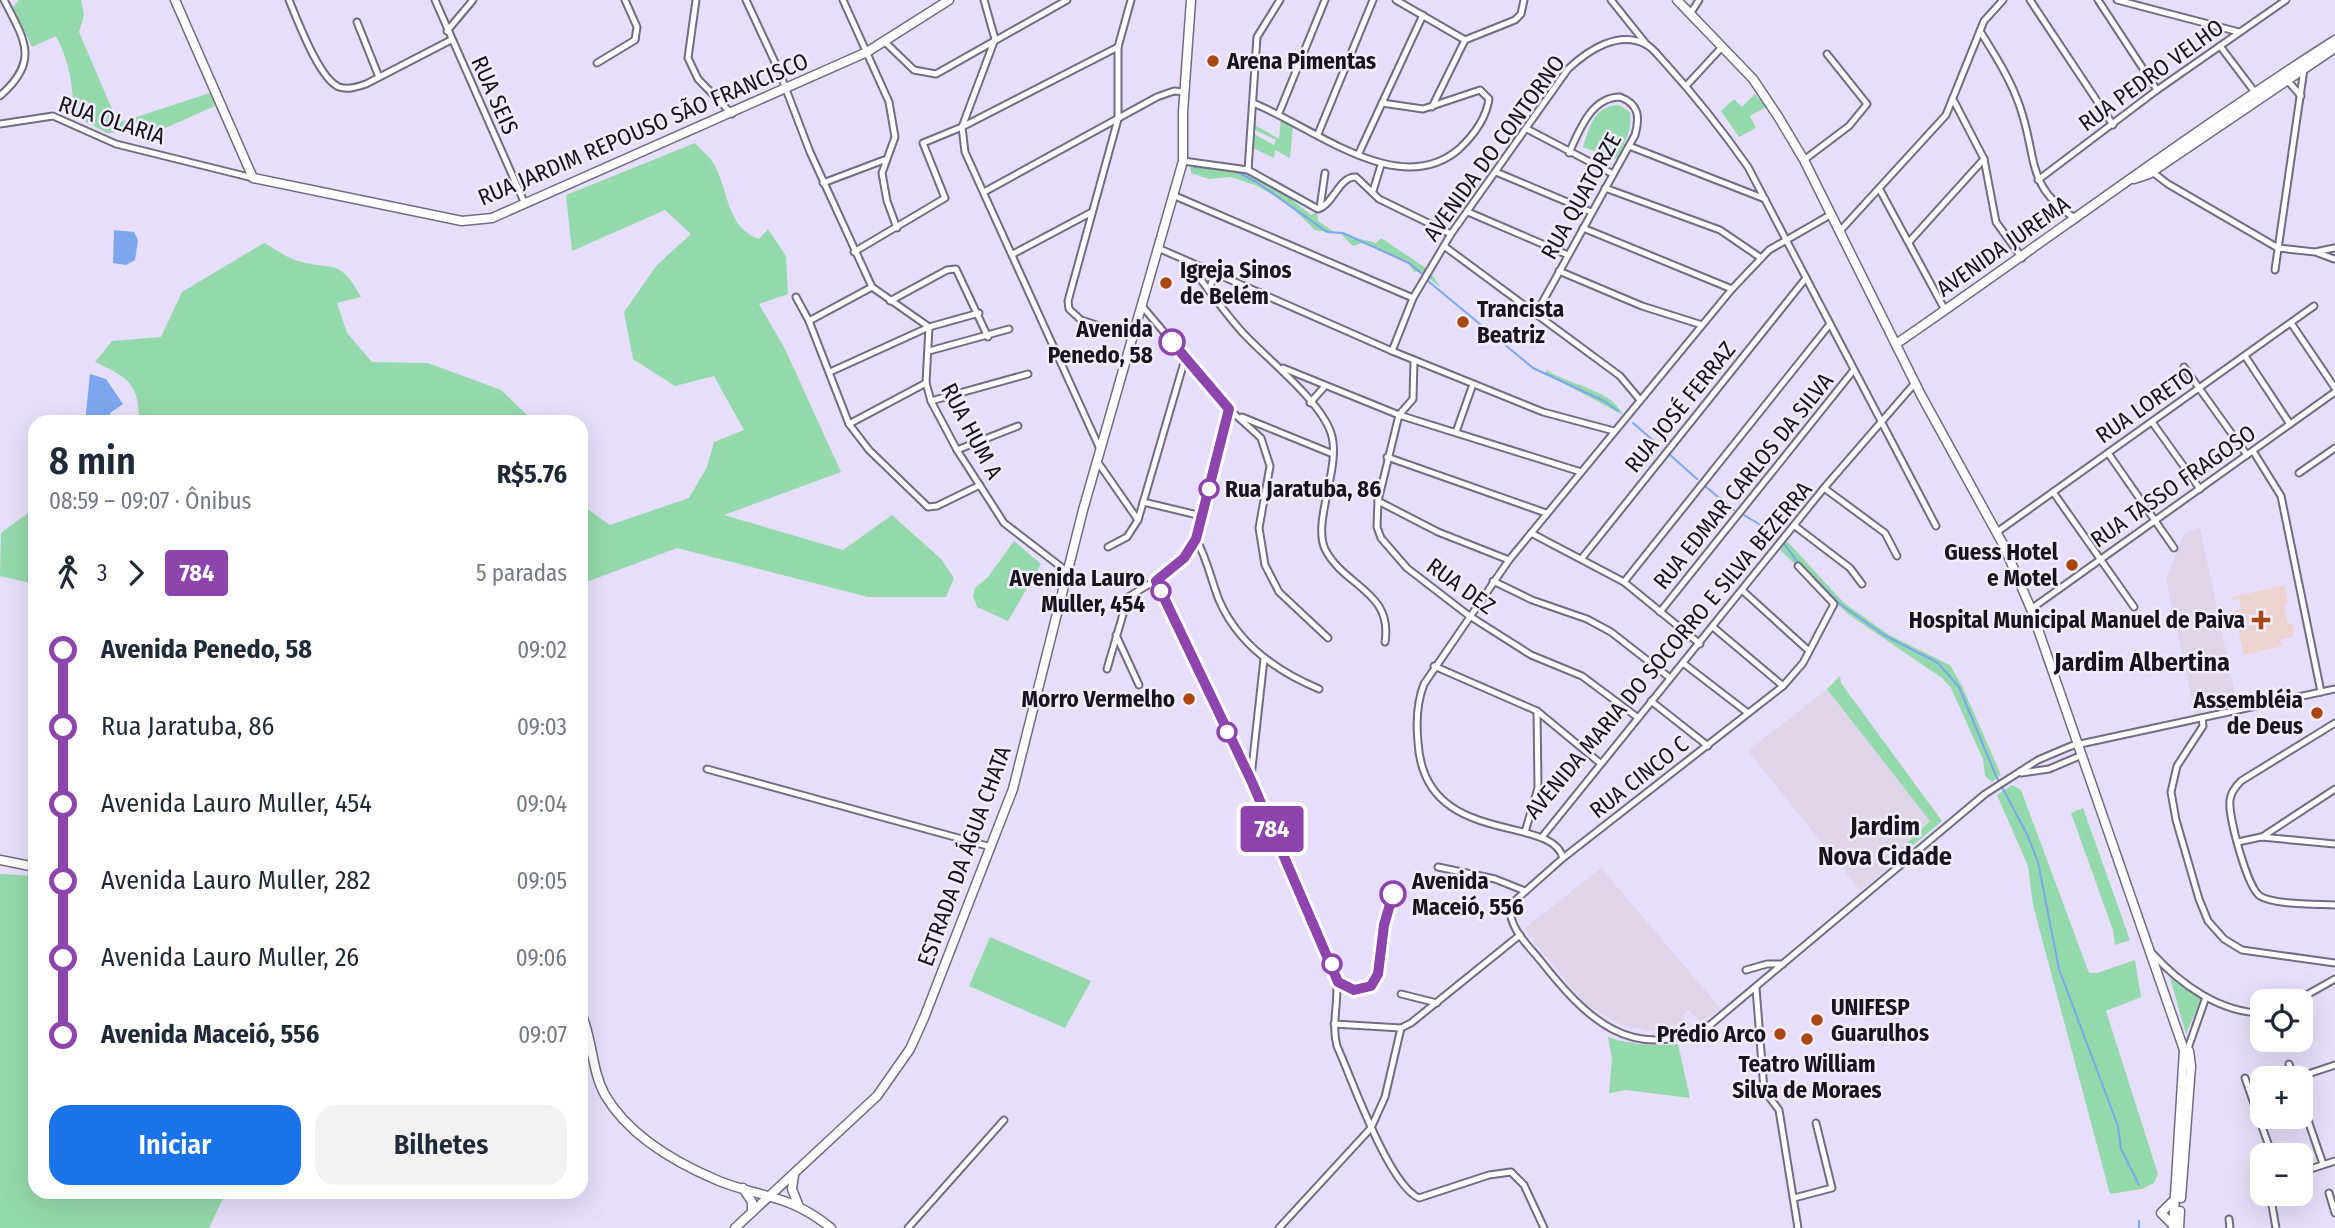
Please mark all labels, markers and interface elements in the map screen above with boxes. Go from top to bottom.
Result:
street label: RUA PEDRO VELHO [2073,13,2229,137]
street label: RUA JARDIM REPOUSO SÃO FRANCISCO [474,47,812,211]
place label: Arena Pimentas [1226,47,1376,75]
street label: AVENIDA DO CONTORNO [1417,50,1571,246]
street label: RUA SEIS [465,51,525,139]
marker: Arena Pimentas [1205,53,1221,69]
street label: RUA OLARIA [55,90,169,150]
street label: RUA QUATORZE [1535,128,1627,264]
street label: AVENIDA JUREMA [1931,190,2075,302]
place label: Igreja Sinos de Belém [1180,256,1292,310]
marker: Igreja Sinos de Belém [1158,275,1174,291]
place label: Trancista Beatriz [1477,295,1564,349]
marker: Trancista Beatriz [1455,314,1471,330]
place label: Avenida Penedo, 58 [1048,315,1153,369]
marker: Avenida Penedo, 58 [1159,329,1185,355]
street label: RUA JOSÉ FERRAZ [1618,335,1741,478]
street label: RUA LORETO [2090,361,2200,449]
street label: RUA EDMAR CARLOS DA SILVA [1647,367,1839,595]
street label: RUA HUM A [935,378,1009,484]
street label: RUA TASSO FRAGOSO [2085,419,2261,553]
text: 8 min [49,438,136,484]
text: R$5.76 [497,459,567,490]
place label: Rua Jaratuba, 86 [1225,475,1381,503]
street label: AVENIDA MARIA DO SOCORRO E SILVA BEZERRA [1518,476,1818,824]
marker: Rua Jaratuba, 86 [1199,479,1219,499]
text: 08:59 – 09:07 · Ônibus [49,487,251,515]
place label: Guess Hotel e Motel [1944,538,2059,592]
street label: RUA DEZ [1421,552,1501,620]
icon: walk [49,554,87,592]
icon: forward [117,554,155,592]
marker: Guess Hotel e Motel [2064,557,2080,573]
text: 3 [97,559,107,587]
text: 784 [179,559,214,587]
text: 5 paradas [476,559,567,587]
place label: Avenida Lauro Muller, 454 [1008,564,1145,618]
marker: Avenida Lauro Muller, 454 [1151,581,1171,601]
place label: Hospital Municipal Manuel de Paiva [1909,606,2245,634]
marker: Hospital Municipal Manuel de Paiva [2251,610,2271,630]
text: Avenida Penedo, 58 [101,634,312,665]
text: 09:02 [517,636,567,664]
district label: Jardim Albertina [2053,647,2230,678]
place label: Morro Vermelho [1021,685,1175,713]
place label: Assembléia de Deus [2193,686,2303,740]
marker: Morro Vermelho [1181,691,1197,707]
marker: Assembléia de Deus [2309,705,2325,721]
text: Rua Jaratuba, 86 [101,711,274,742]
text: 09:03 [517,713,567,741]
unlabelled marker [1217,722,1237,742]
street label: RUA CINCO C [1584,730,1694,824]
street label: ESTRADA DA ÁGUA CHATA [910,742,1017,970]
text: Avenida Lauro Muller, 454 [101,788,372,819]
text: 09:04 [516,790,567,818]
line badge: 784 [1232,806,1312,852]
district label: Jardim Nova Cidade [1818,811,1952,872]
text: 784 [1255,815,1289,843]
text: Avenida Lauro Muller, 282 [101,865,371,896]
text: 09:05 [517,867,567,895]
place label: Avenida Maceió, 556 [1411,867,1524,921]
marker: Avenida Maceió, 556 [1380,881,1406,907]
text: Avenida Lauro Muller, 26 [101,942,359,973]
text: 09:06 [516,944,567,972]
unlabelled marker [1322,954,1342,974]
map controls [2250,989,2313,1206]
button: locate [2250,989,2313,1052]
place label: UNIFESP Guarulhos [1831,993,1929,1047]
marker: UNIFESP Guarulhos [1809,1012,1825,1028]
text: Avenida Maceió, 556 [101,1019,319,1050]
place label: Prédio Arco [1657,1020,1766,1048]
text: 09:07 [518,1021,567,1049]
marker: Prédio Arco [1772,1026,1788,1042]
marker: Teatro William Silva de Moraes [1799,1031,1815,1047]
place label: Teatro William Silva de Moraes [1732,1050,1882,1104]
button: + [2250,1066,2313,1129]
button: Iniciar [49,1105,301,1185]
button: Bilhetes [315,1105,567,1185]
button: − [2250,1143,2313,1206]

